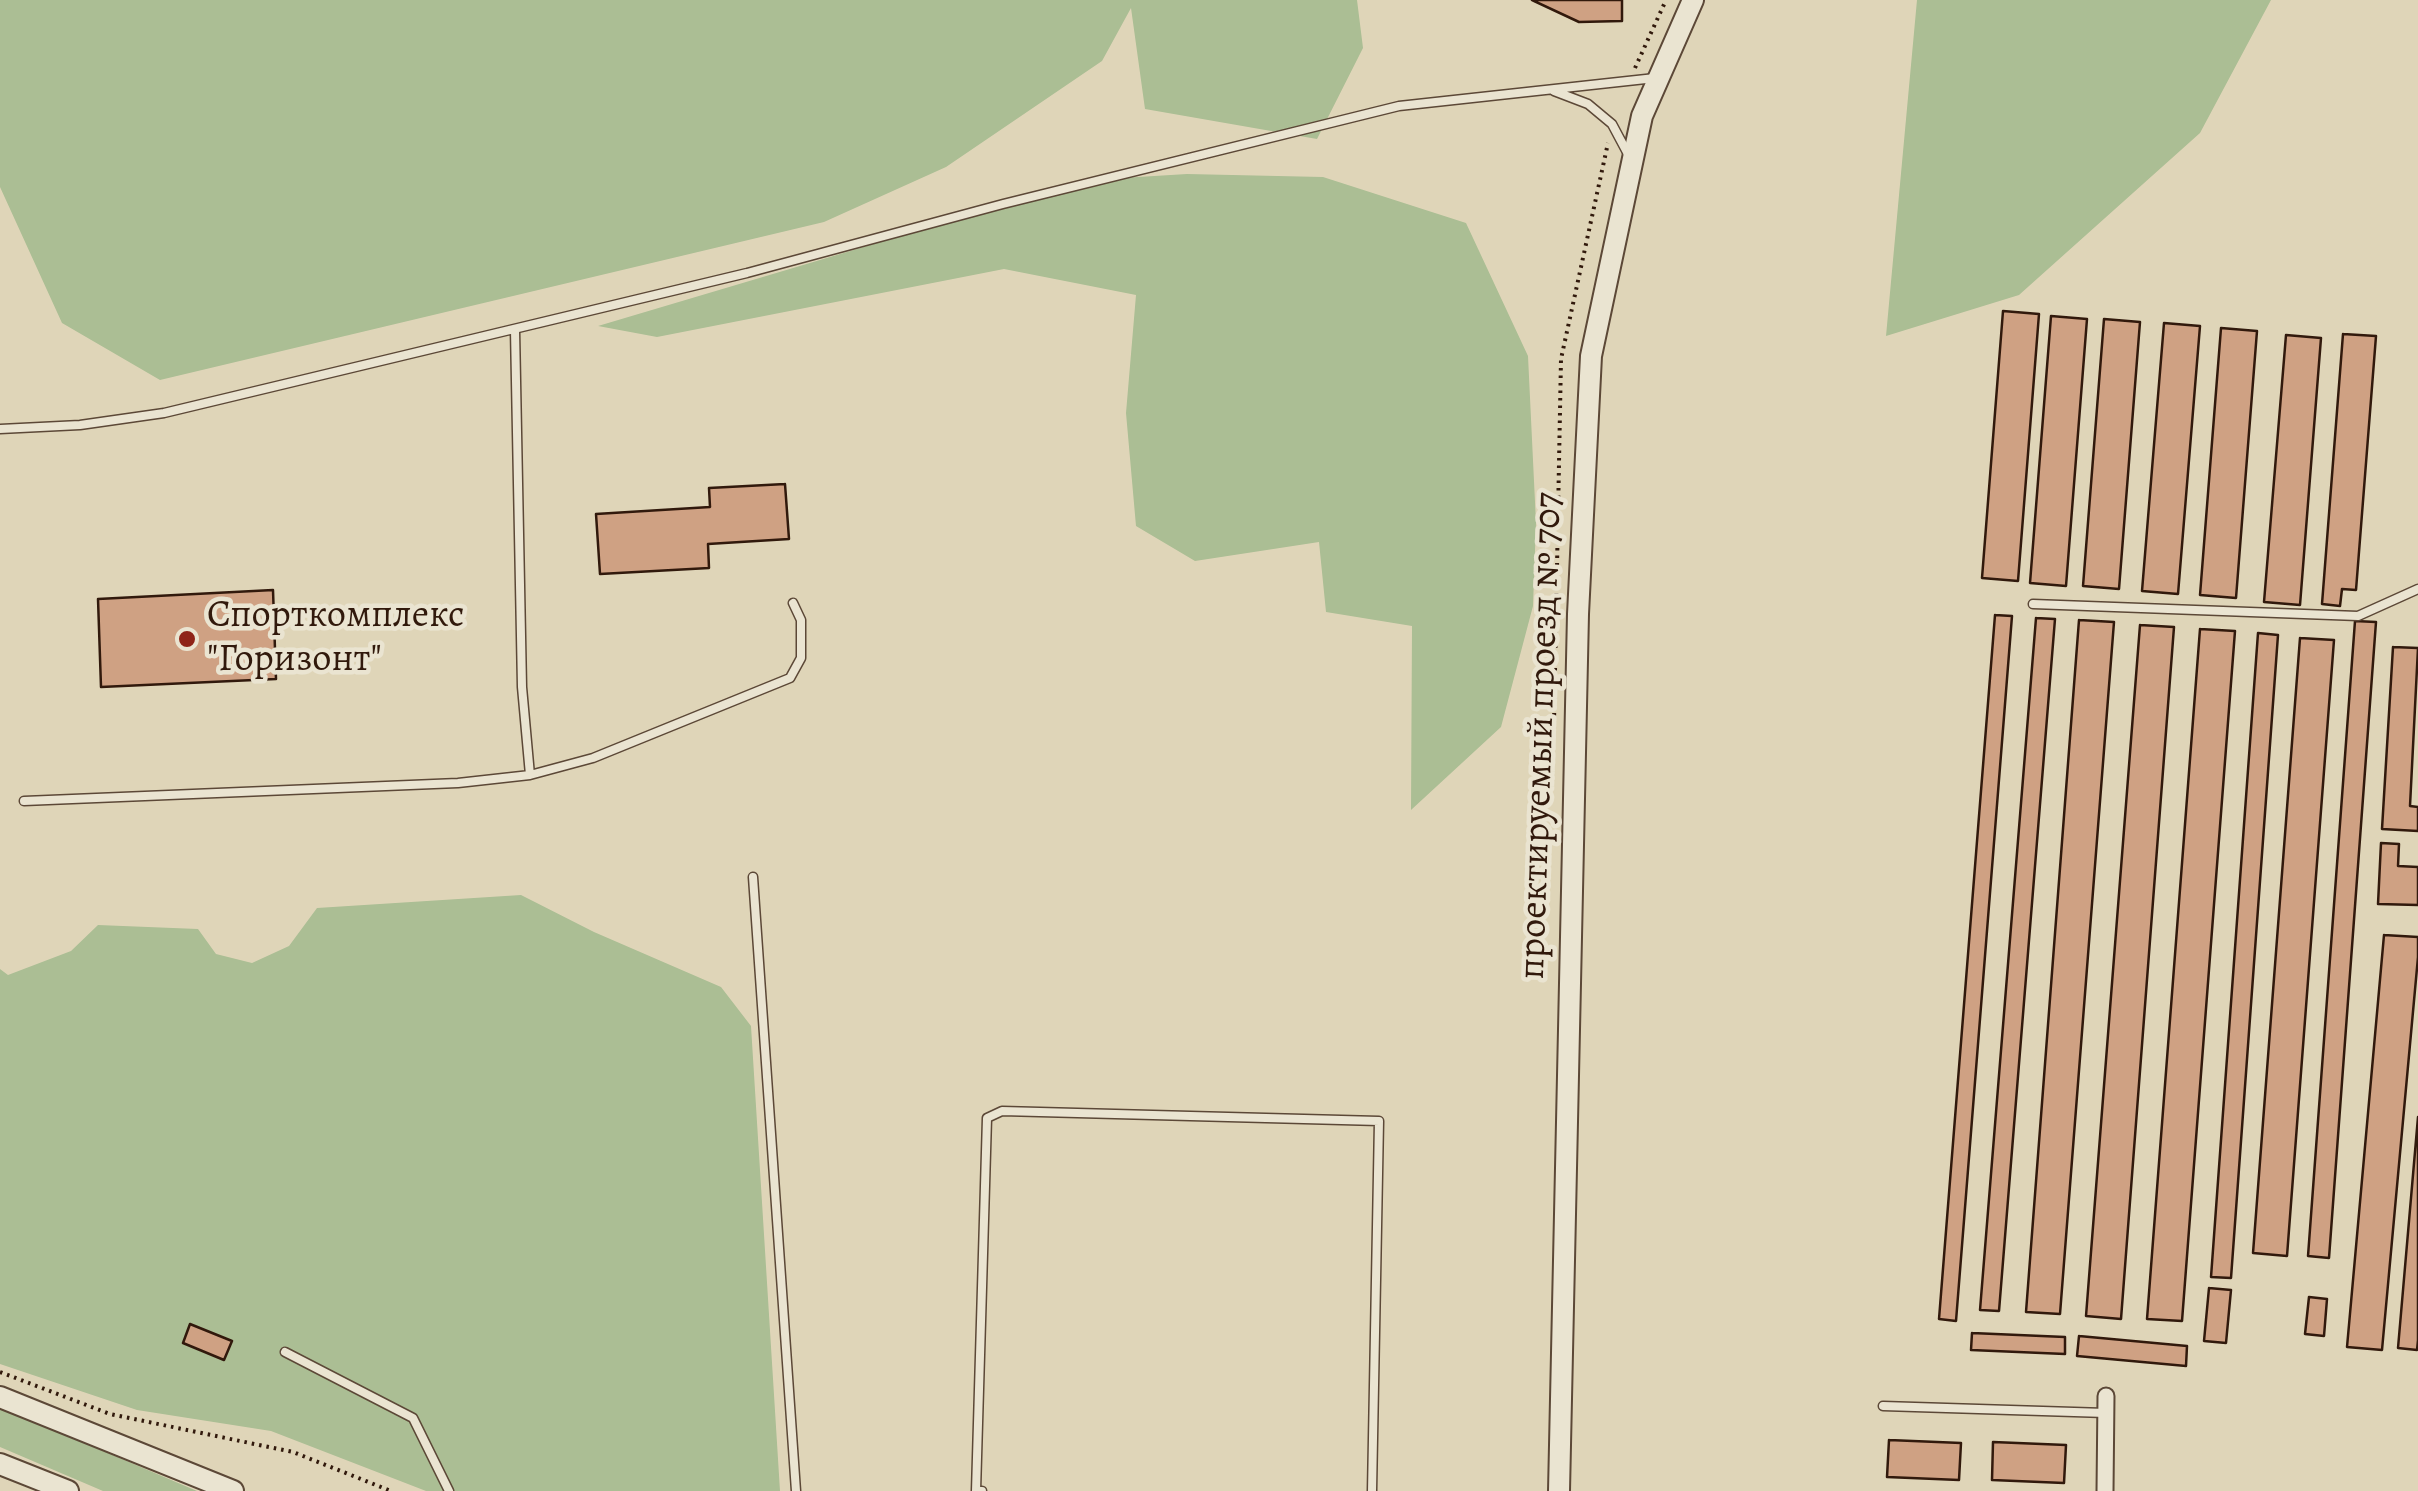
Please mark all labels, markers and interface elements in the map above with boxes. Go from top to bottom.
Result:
street label: проектируемый проезд № 707 [1511,492,1573,980]
place label: Спорткомплекс "Горизонт" [207,594,465,684]
marker: Спорткомплекс "Горизонт" [176,628,198,650]

